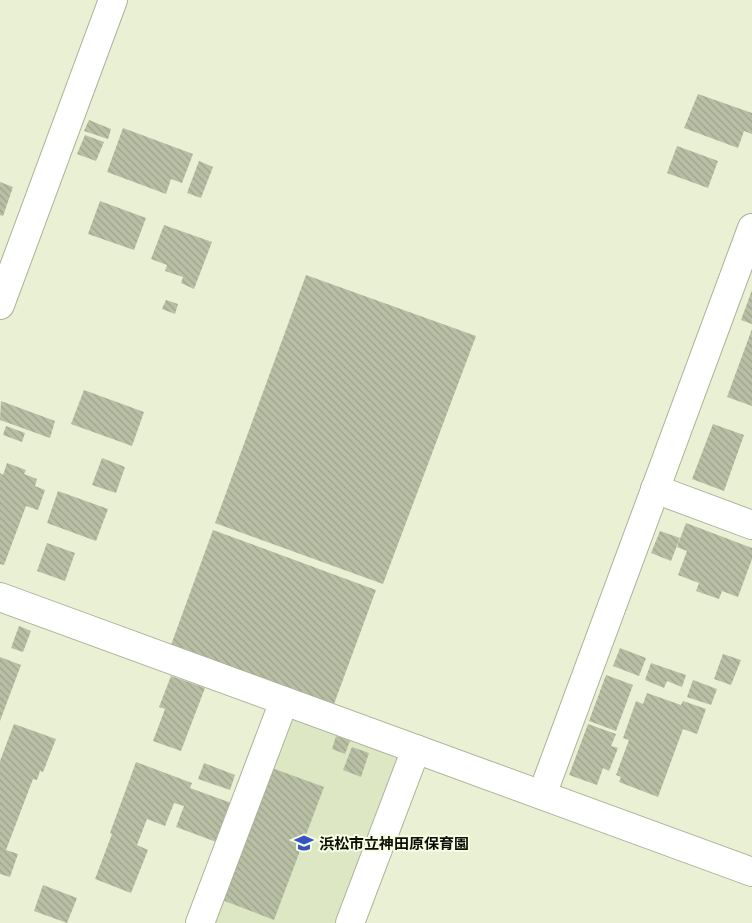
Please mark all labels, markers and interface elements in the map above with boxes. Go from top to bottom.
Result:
school or university icon: 浜松市立神田原保育園 [293,832,315,854]
place label: 浜松市立神田原保育園 [319,835,469,852]

